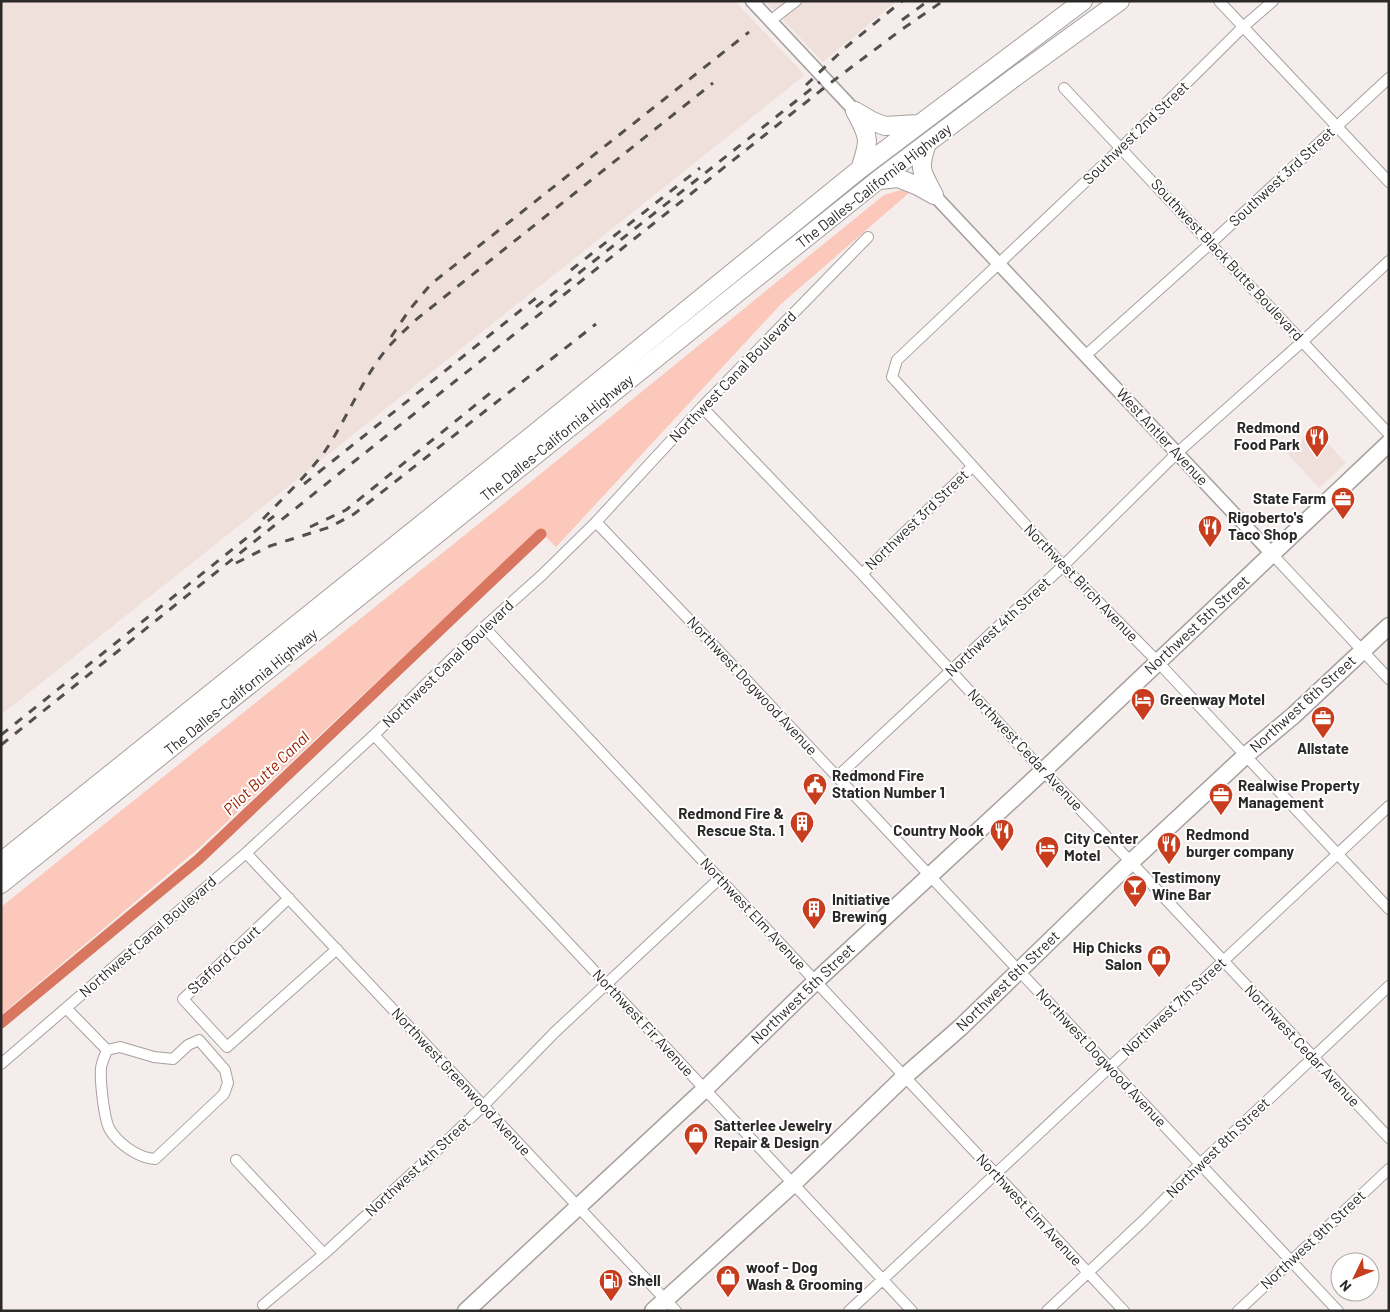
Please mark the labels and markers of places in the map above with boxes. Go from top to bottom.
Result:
place label: Redmond Food Park [1234,418,1300,453]
restaurant icon: Redmond Food Park [1304,424,1330,458]
office icon: State Farm [1330,486,1356,520]
place label: State Farm [1253,489,1326,507]
place label: Rigoberto's Taco Shop [1228,508,1304,543]
restaurant icon: Rigoberto's Taco Shop [1197,514,1223,548]
hotel icon: Greenway Motel [1130,687,1156,721]
place label: Greenway Motel [1160,690,1265,708]
office icon: Allstate [1310,705,1336,739]
place label: Allstate [1297,739,1349,757]
place label: Redmond Fire Station Number 1 [832,766,945,801]
public building icon: Redmond Fire Station Number 1 [802,772,828,806]
place label: Realwise Property Management [1238,776,1360,811]
office icon: Realwise Property Management [1208,782,1234,816]
place label: Redmond Fire & Rescue Sta. 1 [678,804,784,839]
building icon: Redmond Fire & Rescue Sta. 1 [789,810,815,844]
restaurant icon: Country Nook [989,818,1015,852]
place label: Country Nook [893,821,984,839]
place label: Redmond burger company [1186,825,1295,860]
place label: City Center Motel [1064,829,1138,864]
restaurant icon: Redmond burger company [1156,831,1182,865]
hotel icon: City Center Motel [1034,835,1060,869]
place label: Testimony Wine Bar [1152,868,1221,903]
bar icon: Testimony Wine Bar [1122,874,1148,908]
place label: Initiative Brewing [832,890,890,925]
building icon: Initiative Brewing [801,896,827,930]
place label: Hip Chicks Salon [1073,938,1142,973]
shop icon: Hip Chicks Salon [1146,944,1172,978]
place label: Satterlee Jewelry Repair & Design [714,1116,832,1151]
shop icon: Satterlee Jewelry Repair & Design [683,1122,709,1156]
place label: woof - Dog Wash & Grooming [746,1258,863,1293]
shop icon: woof - Dog Wash & Grooming [715,1264,741,1298]
fuel station icon: Shell [598,1268,624,1302]
place label: Shell [628,1271,661,1289]

